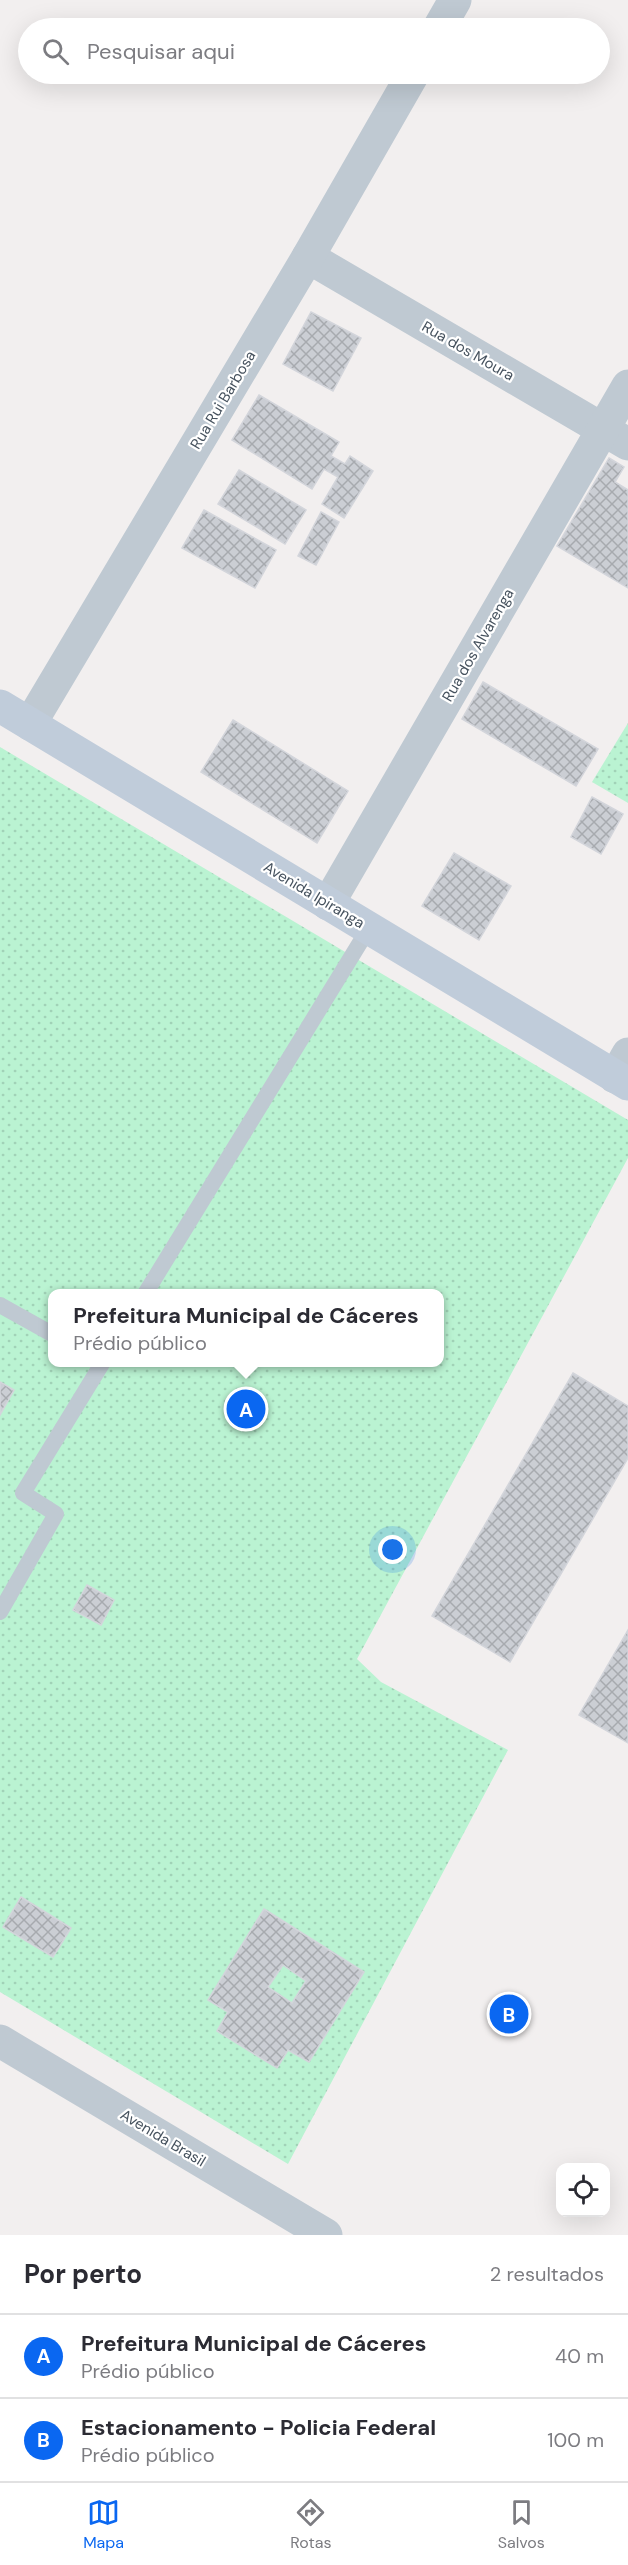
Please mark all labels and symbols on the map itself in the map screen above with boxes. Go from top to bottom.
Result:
street label: Rua dos Moura [418,317,518,385]
street label: Rua Rui Barbosa [186,347,260,453]
street label: Rua dos Alvarenga [437,585,519,705]
street label: Avenida Ipiranga [260,857,368,933]
pin: A [226,1386,266,1432]
your location [378,1535,407,1564]
pin: B [490,1992,528,2036]
street label: Avenida Brasil [117,2105,209,2171]

